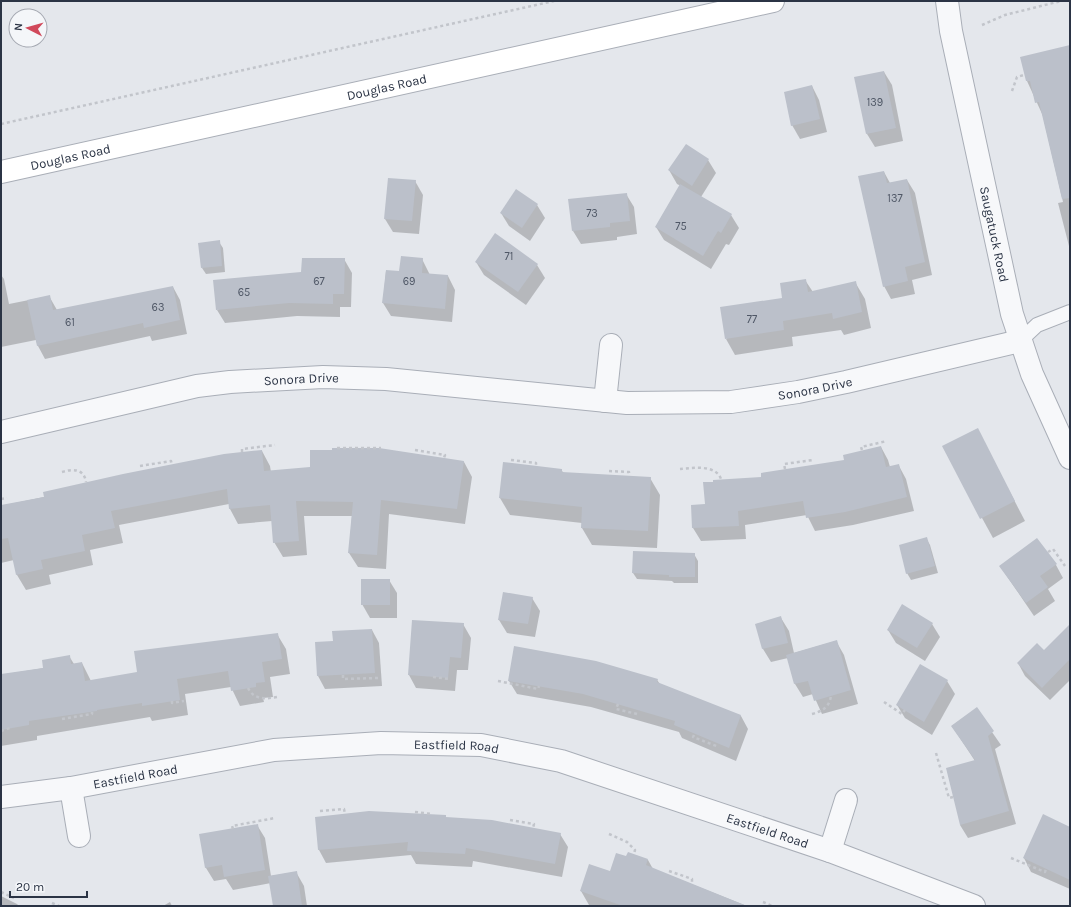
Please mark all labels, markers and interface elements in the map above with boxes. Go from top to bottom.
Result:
north arrow [8,8,48,48]
text: N [12,22,25,32]
street label: Douglas Road [345,71,428,103]
house number: 139 [867,96,883,109]
street label: Douglas Road [29,141,112,173]
street label: Saugatuck Road [977,185,1012,283]
house number: 137 [887,192,903,205]
house number: 73 [586,207,598,220]
house number: 75 [675,220,687,233]
house number: 71 [505,250,513,263]
house number: 67 [313,275,325,288]
house number: 69 [403,275,415,288]
house number: 65 [238,286,250,299]
house number: 63 [152,301,164,314]
house number: 77 [747,313,757,326]
house number: 61 [65,316,75,329]
street label: Sonora Drive [263,370,339,388]
street label: Sonora Drive [777,374,854,403]
street label: Eastfield Road [414,737,500,756]
street label: Eastfield Road [92,761,179,792]
street label: Eastfield Road [725,810,811,851]
scale bar [10,873,87,899]
text: 20 m [16,880,44,894]

